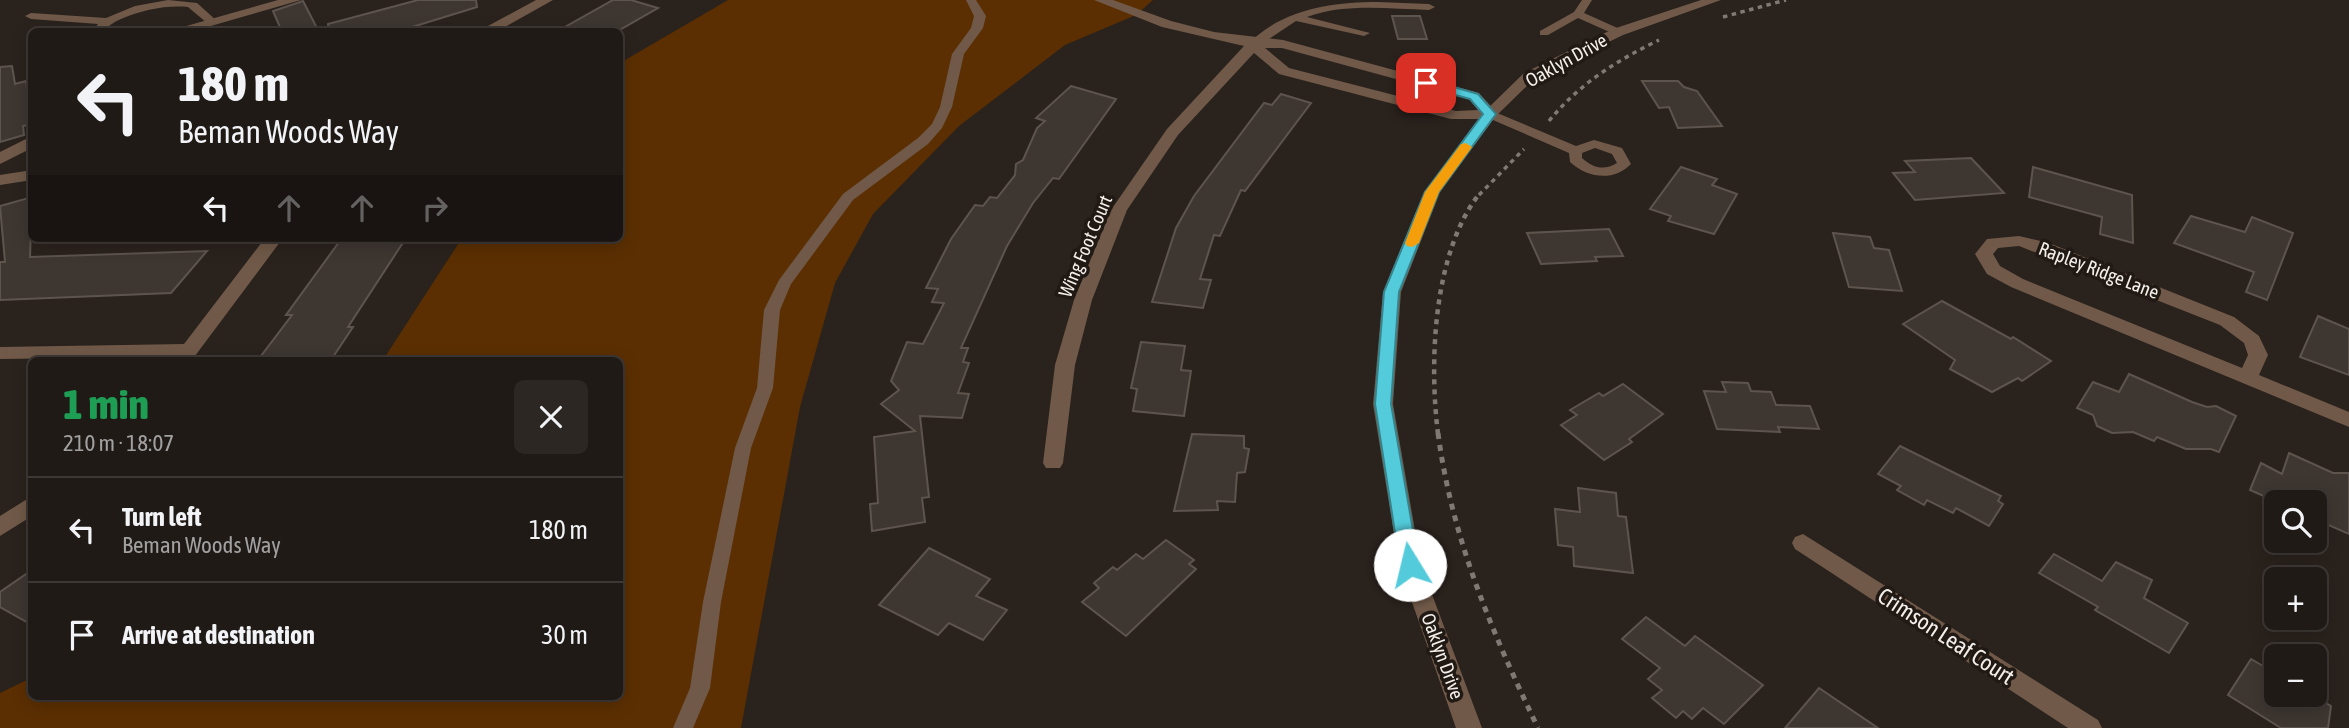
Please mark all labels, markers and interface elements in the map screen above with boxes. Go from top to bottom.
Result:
street label: Oaklyn Drive [1521,29,1611,91]
pin [1396,53,1456,113]
text: 180 m [178,55,289,111]
icon: left [63,56,154,147]
icon: arrive [1407,64,1445,102]
text: Beman Woods Way [178,113,399,150]
icon: left [197,189,235,227]
icon: ahead [270,189,308,227]
icon: ahead [343,189,381,227]
icon: right [416,189,454,227]
street label: Wing Foot Court [1054,192,1116,300]
street label: Rapley Ridge Lane [2036,237,2162,303]
text: 1 min [63,380,149,428]
button: close [514,380,588,454]
text: 210 m · 18:07 [63,430,174,456]
map controls [2264,490,2327,707]
button: search [2264,490,2327,553]
text: Turn left [122,502,202,532]
icon: left [63,511,101,549]
text: 180 m [529,515,588,545]
position arrow [1373,528,1447,602]
text: Beman Woods Way [122,532,281,558]
button: + [2264,567,2327,630]
street label: Crimson Leaf Court [1873,582,2019,690]
street label: Oaklyn Drive [1417,610,1469,702]
icon: arrive [63,616,101,654]
text: Arrive at destination [122,620,315,650]
text: 30 m [541,620,588,650]
button: − [2264,644,2327,707]

